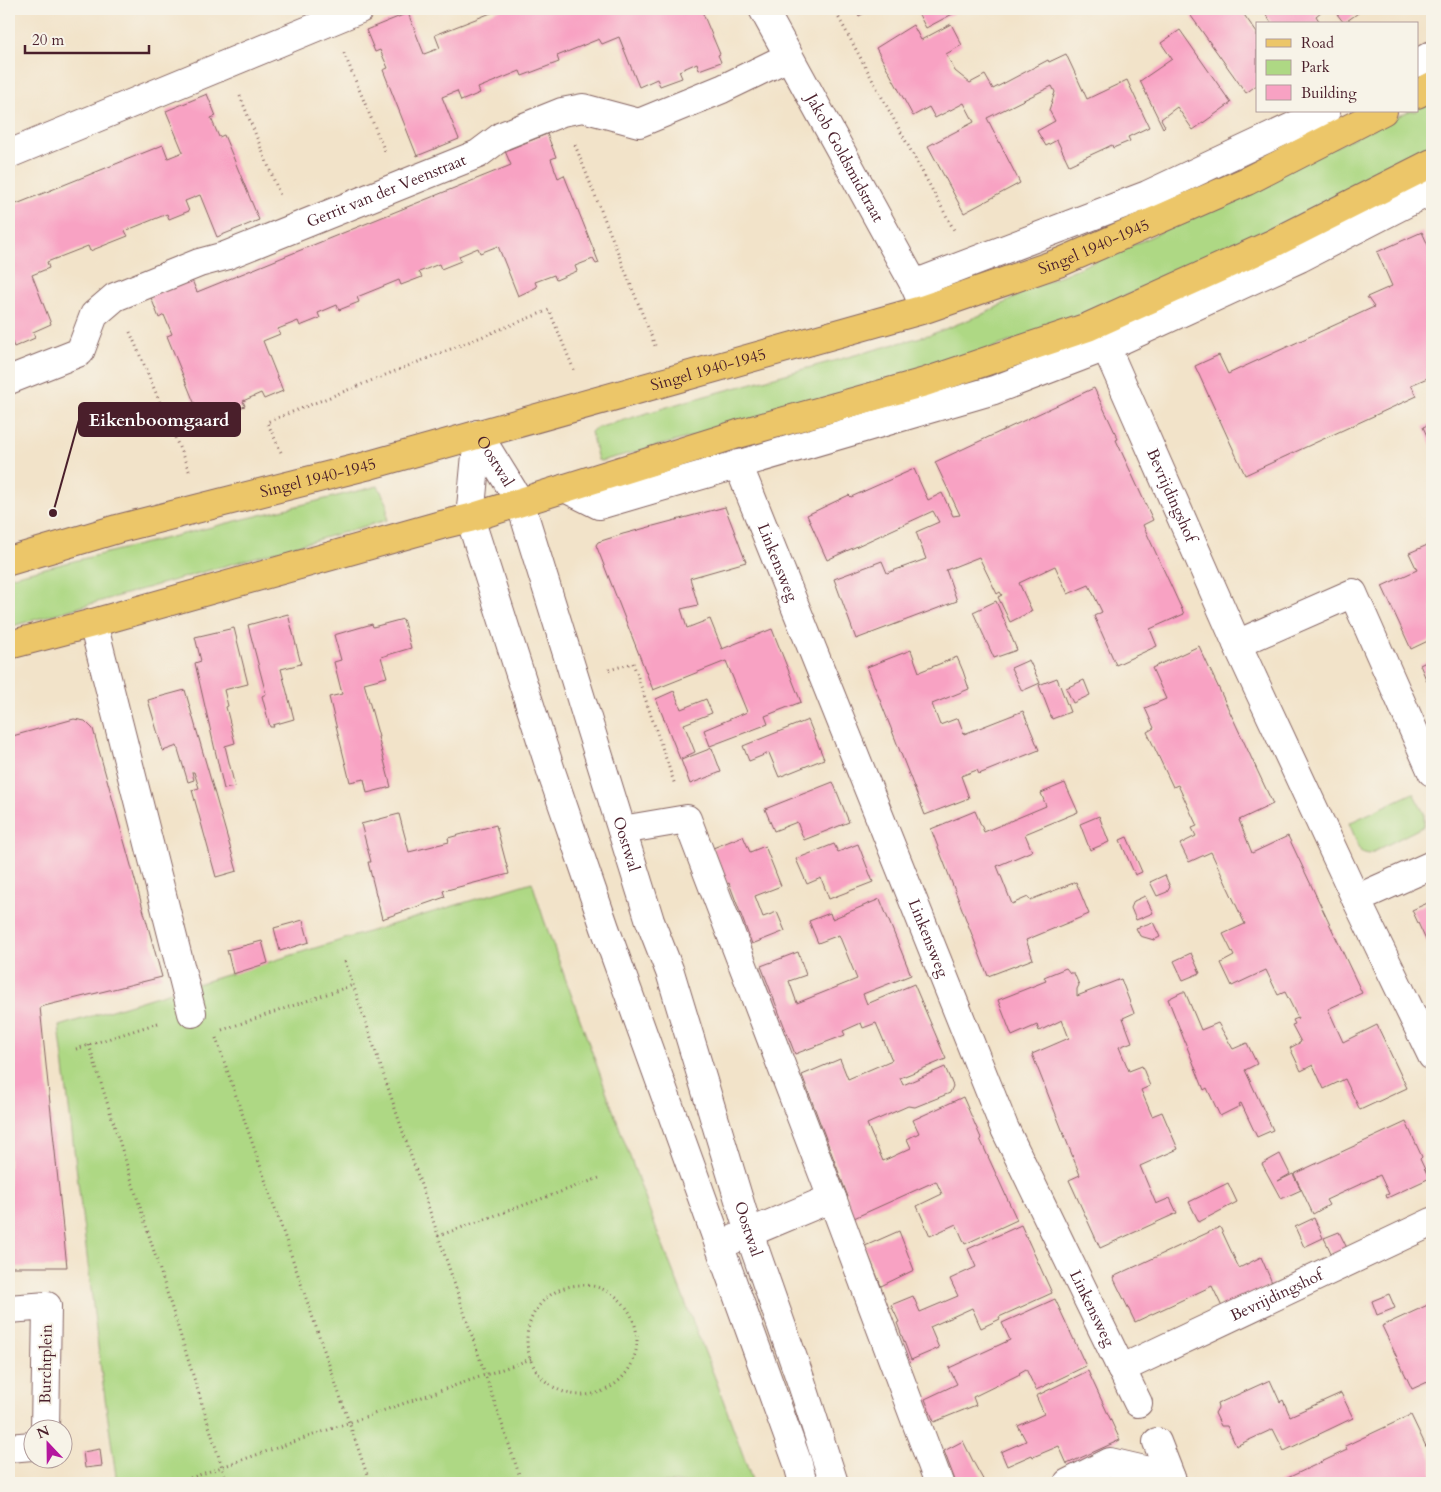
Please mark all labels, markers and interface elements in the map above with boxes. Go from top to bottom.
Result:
scale bar [25,22,149,54]
legend [1256,22,1418,112]
text: 20 m [32,30,64,50]
text: Road [1301,33,1334,53]
text: Park [1301,57,1330,77]
text: Building [1301,83,1357,103]
street label: Jakob Goldsmidstraat [800,88,889,226]
street label: Gerrit van der Veenstraat [303,149,469,233]
street label: Singel 1940-1945 [1035,214,1153,280]
street label: Singel 1940-1945 [648,343,769,397]
callout: Eikenboomgaard [79,403,240,436]
text: Eikenboomgaard [89,408,230,433]
street label: Oostwal [471,431,519,491]
street label: Bevrijdingshof [1141,445,1203,548]
street label: Singel 1940-1945 [258,453,379,503]
street label: Linkensweg [752,520,803,605]
street label: Oostwal [607,814,645,874]
street label: Linkensweg [903,896,954,981]
street label: Oostwal [729,1199,767,1260]
street label: Bevrijdingshof [1227,1263,1329,1327]
street label: Linkensweg [1064,1266,1120,1350]
street label: Burchtplein [34,1324,58,1404]
north arrow [22,1420,72,1470]
text: N [34,1421,53,1443]

